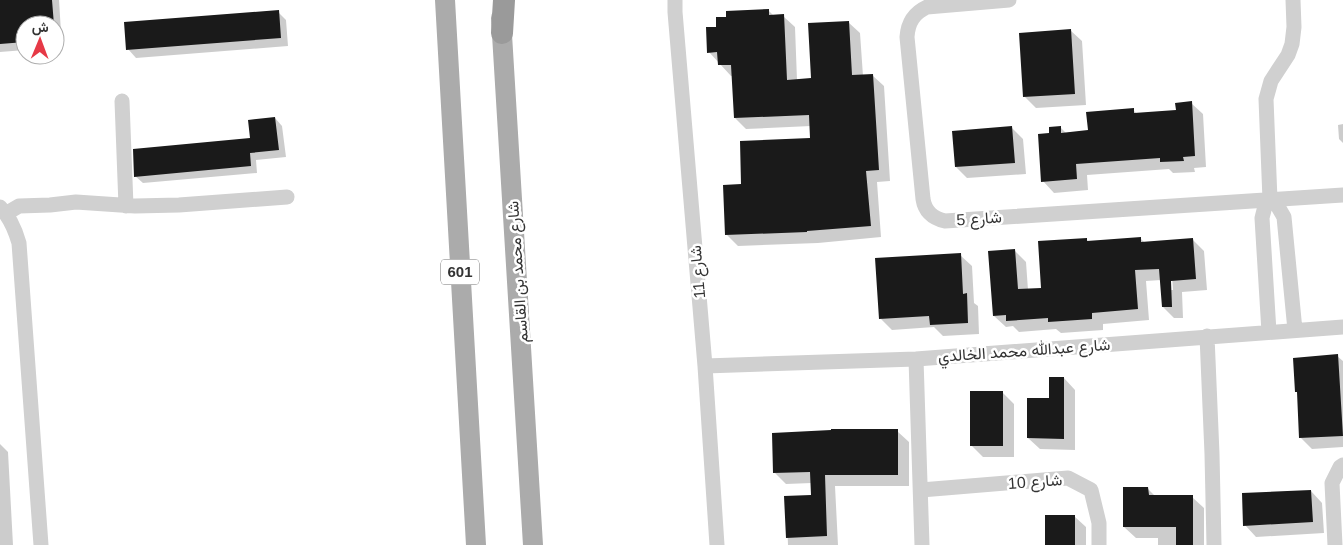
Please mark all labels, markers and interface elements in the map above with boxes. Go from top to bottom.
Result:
north arrow [15,15,65,65]
text: ش [32,19,49,36]
street label: شارع محمد بن القاسم [504,200,534,343]
street label: شارع 5 [956,208,1003,232]
street label: شارع 11 [687,244,711,299]
road number: 601 [441,260,479,284]
street label: شارع عبدالله محمد الخالدي [937,335,1111,370]
street label: شارع 10 [1007,471,1063,495]

